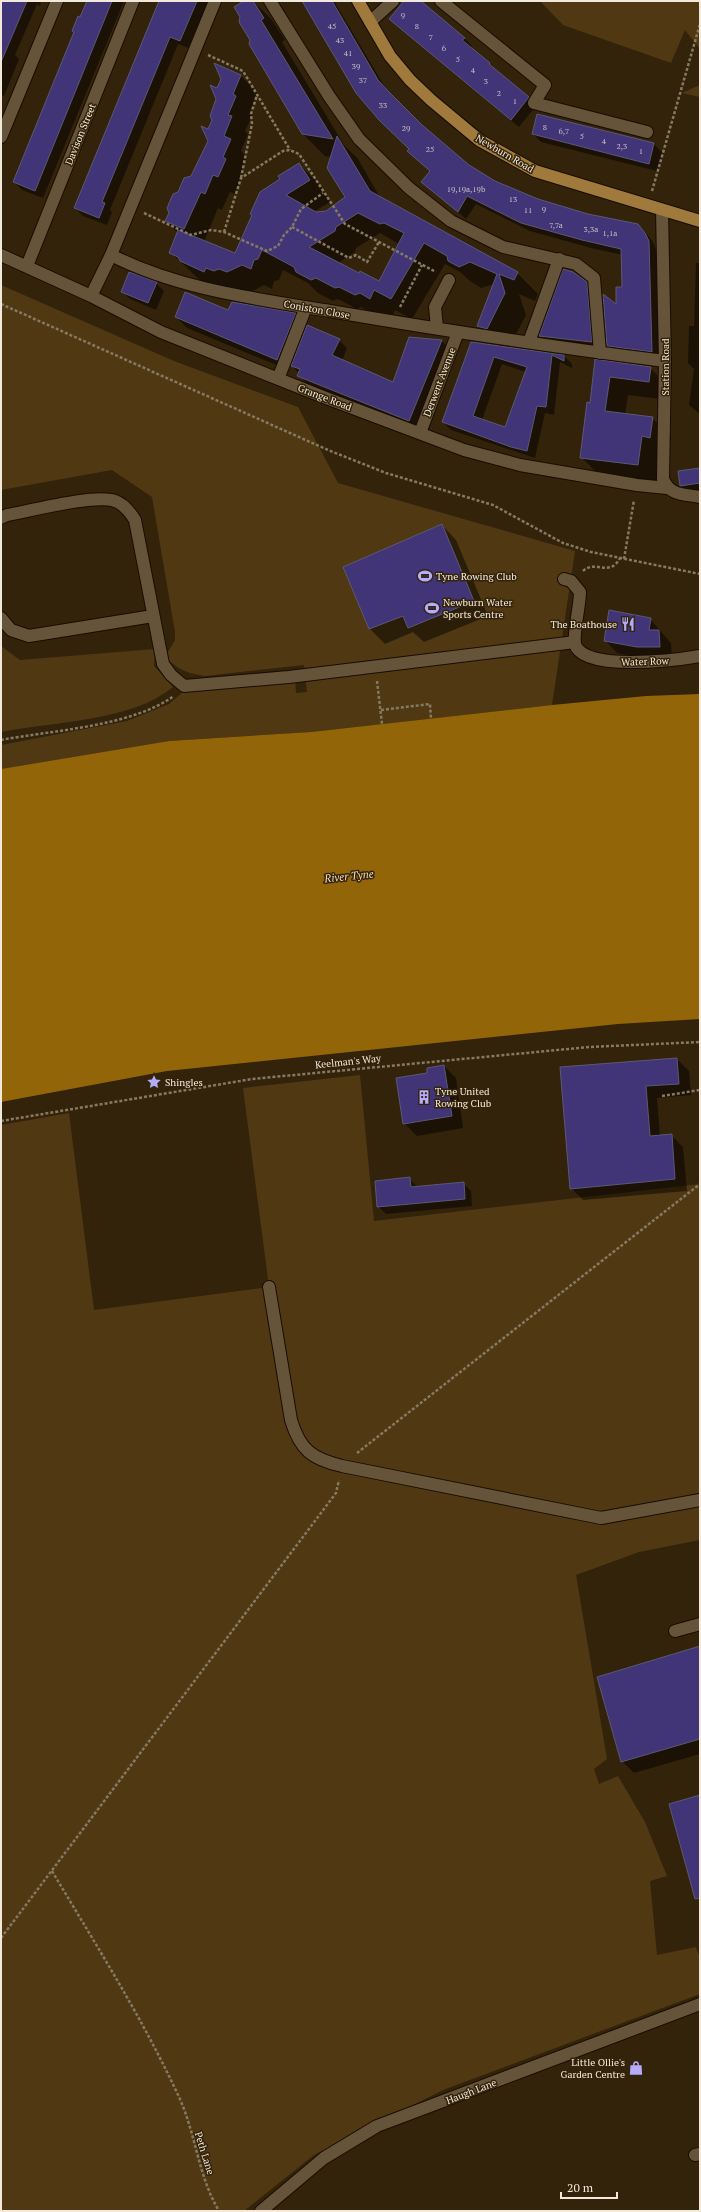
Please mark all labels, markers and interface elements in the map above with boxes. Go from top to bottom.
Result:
house number: 9 [401,10,405,20]
house number: 45 [328,21,336,31]
house number: 8 [415,21,419,31]
house number: 7 [429,32,433,42]
house number: 43 [336,35,344,45]
house number: 6 [442,43,447,53]
house number: 41 [344,48,352,58]
house number: 5 [456,54,460,64]
house number: 39 [352,61,360,71]
house number: 4 [471,65,476,75]
house number: 37 [359,75,367,85]
house number: 3 [484,76,488,86]
house number: 2 [497,88,501,98]
house number: 1 [513,96,517,106]
house number: 33 [379,100,387,110]
street label: Davison Street [62,101,99,167]
house number: 8 [543,122,547,132]
house number: 29 [402,123,410,133]
house number: 6,7 [559,126,569,136]
street label: Newburn Road [473,131,537,176]
house number: 5 [580,131,584,141]
house number: 4 [602,136,607,146]
house number: 2,3 [617,141,627,151]
house number: 25 [426,144,434,154]
house number: 1 [639,146,643,156]
house number: 19,19a,19b [447,184,486,194]
house number: 13 [509,194,517,204]
house number: 9 [542,204,546,214]
house number: 11 [524,205,532,215]
house number: 7,7a [549,220,563,230]
house number: 3,3a [584,224,598,234]
house number: 1,1a [603,228,617,238]
street label: Coniston Close [283,297,351,322]
street label: Station Road [659,338,672,396]
street label: Derwent Avenue [420,346,459,419]
street label: Grange Road [296,381,354,414]
sports icon: Tyne Rowing Club [417,568,433,584]
place label: Tyne Rowing Club [436,570,517,583]
place label: Newburn Water Sports Centre [443,596,512,621]
sports icon: Newburn Water Sports Centre [424,600,440,616]
restaurant icon: The Boathouse [620,616,636,632]
place label: The Boathouse [551,618,617,631]
street label: Water Row [621,654,670,669]
water label: River Tyne [323,866,374,886]
street label: Keelman's Way [314,1051,383,1071]
place icon: Shingles [146,1074,162,1090]
place label: Shingles [165,1076,203,1089]
place label: Tyne United Rowing Club [435,1085,492,1110]
building icon: Tyne United Rowing Club [416,1089,432,1105]
place label: Little Ollie's Garden Centre [561,2056,625,2081]
shop icon: Little Ollie's Garden Centre [628,2060,644,2076]
street label: Haugh Lane [444,2076,498,2107]
street label: Peth Lane [192,2130,217,2176]
scale bar [561,2174,617,2200]
text: 20 m [567,2180,594,2195]

